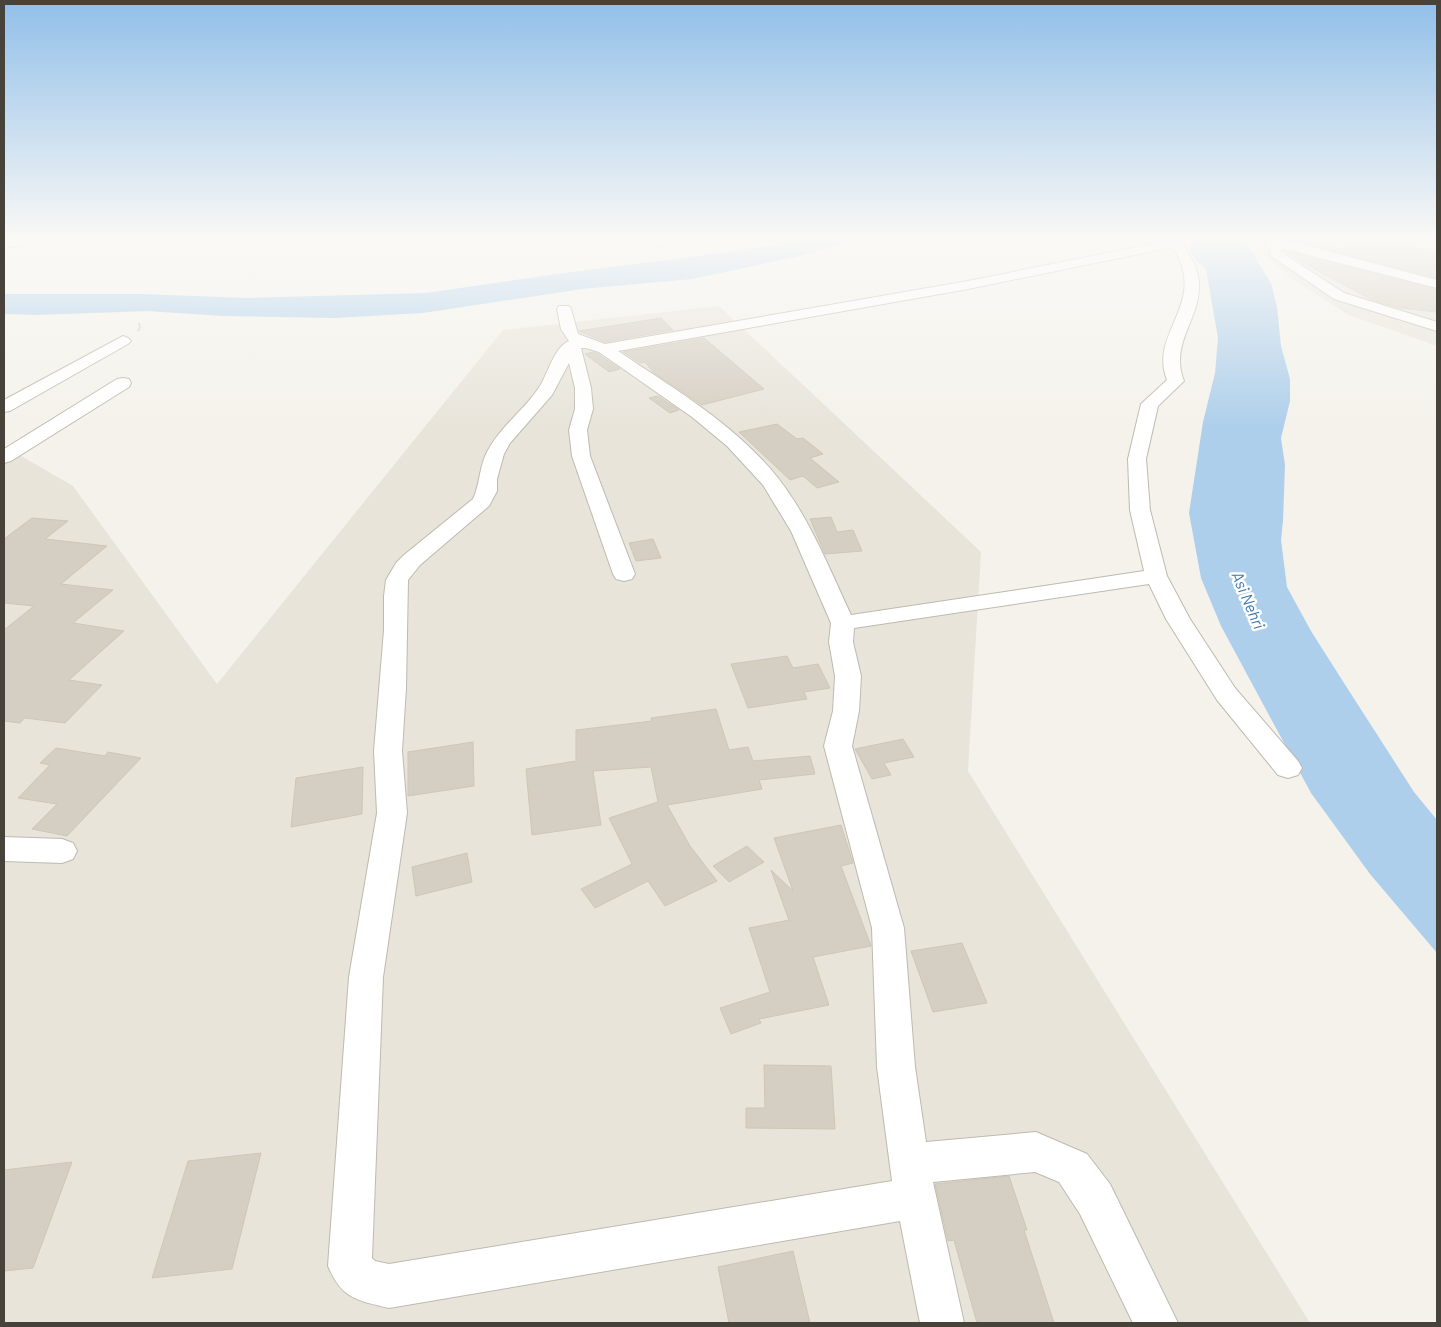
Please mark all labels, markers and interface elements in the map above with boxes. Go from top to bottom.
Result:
water label: Asi Nehri [1228,568,1270,632]

